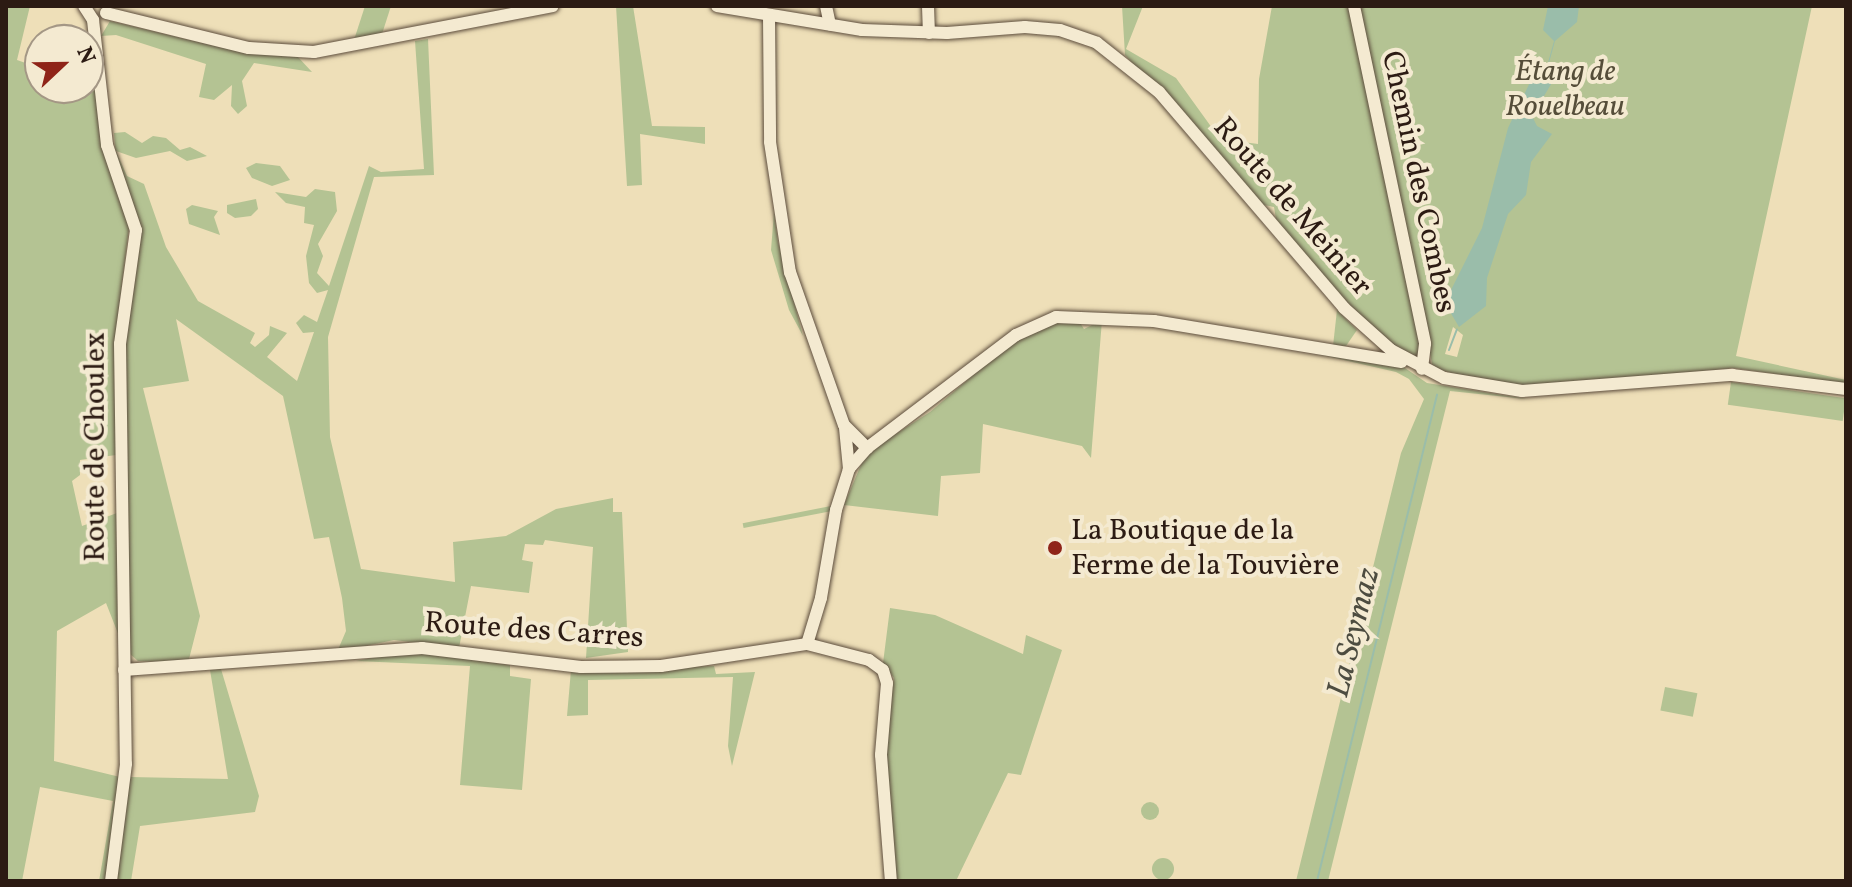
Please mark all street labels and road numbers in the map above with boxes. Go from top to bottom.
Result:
street label: Chemin des Combes [1373,48,1463,316]
street label: Route de Meinier [1205,110,1379,304]
street label: Route de Choulex [78,332,114,562]
street label: Route des Carres [423,605,645,657]

